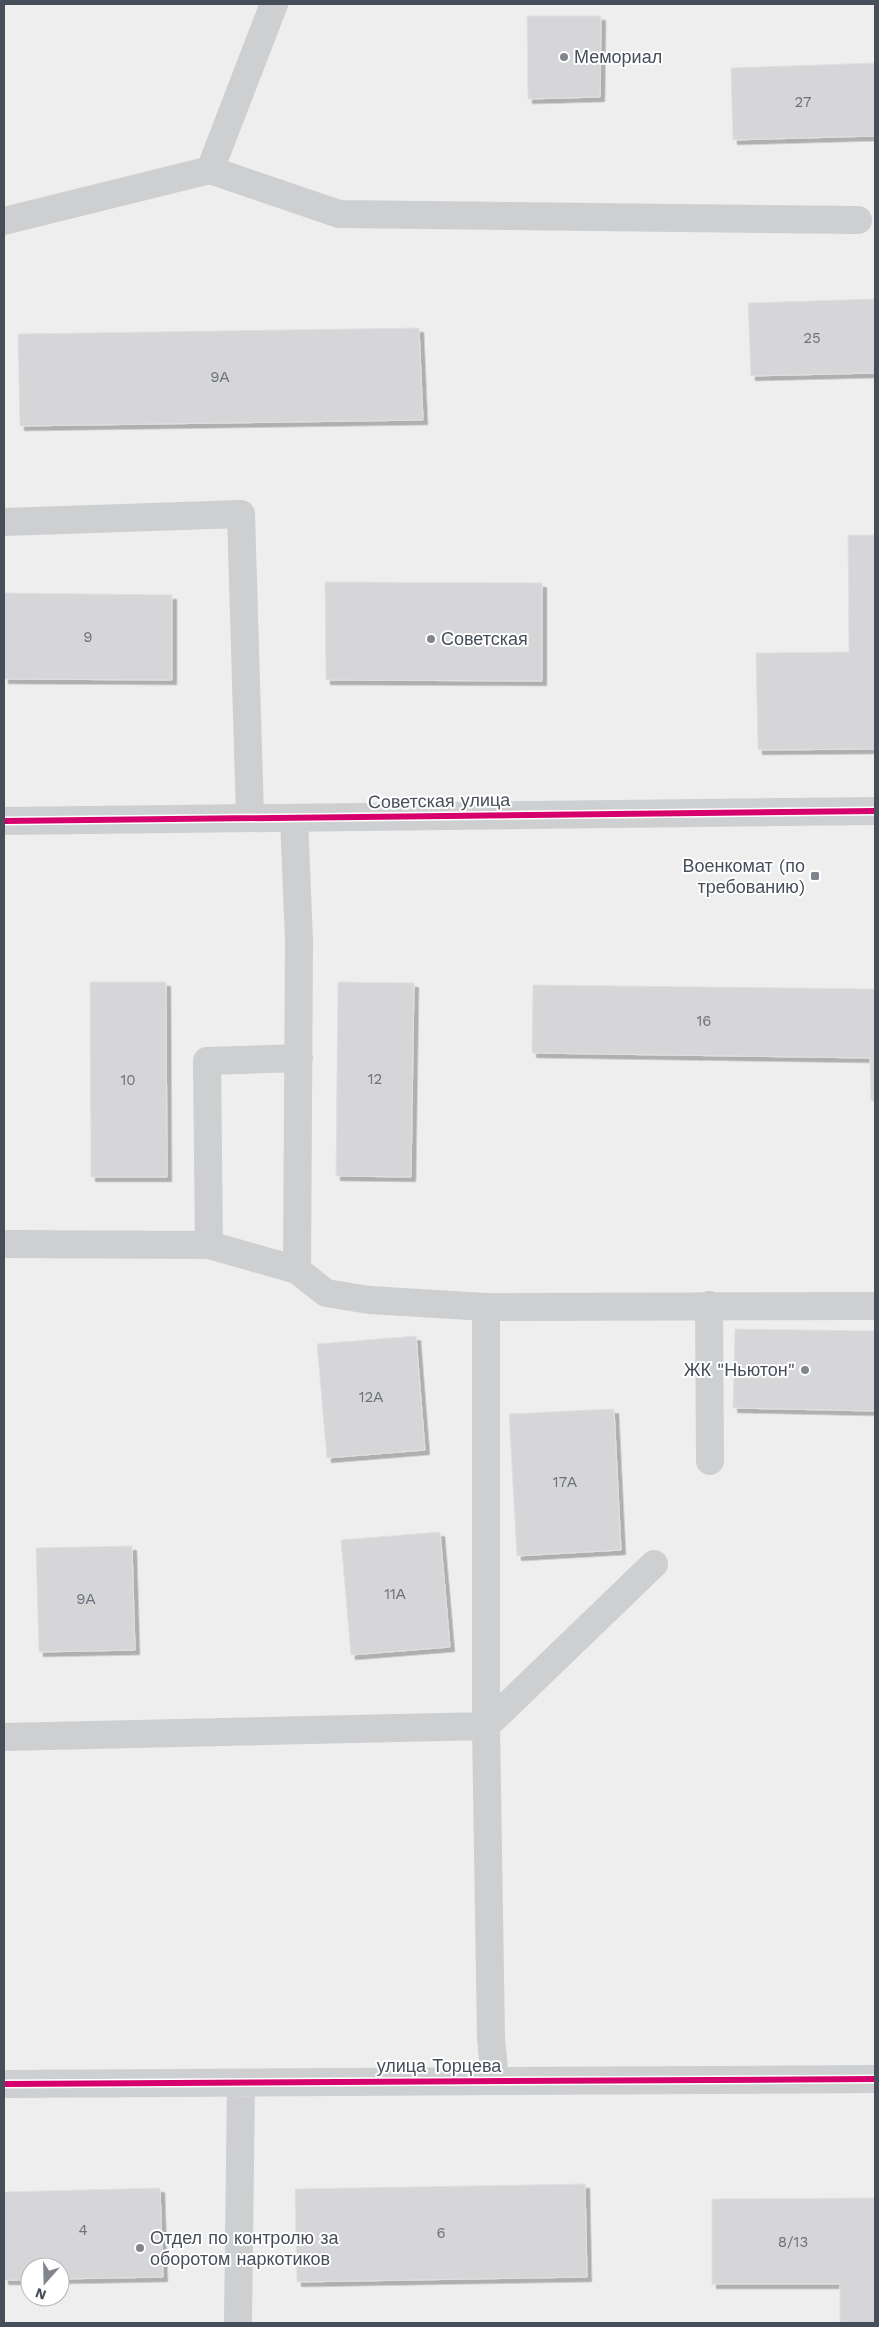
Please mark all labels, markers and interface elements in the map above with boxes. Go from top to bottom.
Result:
place label: Мемориал [574,46,662,67]
marker: Мемориал [558,51,570,63]
house number: 27 [795,93,811,111]
house number: 25 [803,329,821,347]
house number: 9А [210,368,230,386]
house number: 9 [83,628,93,646]
place label: Советская [441,628,528,649]
marker: Советская [425,633,437,645]
street label: Советская улица [368,789,511,812]
place label: Военкомат (по требованию) [683,855,805,897]
marker: Военкомат (по требованию) [809,870,821,882]
house number: 16 [697,1012,711,1030]
house number: 12 [368,1070,382,1088]
house number: 10 [120,1071,136,1089]
place label: ЖК "Ньютон" [684,1359,795,1380]
marker: ЖК "Ньютон" [799,1364,811,1376]
house number: 12А [359,1388,383,1406]
house number: 17А [553,1473,577,1491]
house number: 11А [384,1585,406,1603]
house number: 9А [76,1590,96,1608]
street label: улица Торцева [377,2055,502,2076]
house number: 4 [78,2221,88,2239]
house number: 6 [436,2224,446,2242]
place label: Отдел по контролю за оборотом наркотиков [150,2227,339,2269]
house number: 8/13 [778,2233,808,2251]
marker: Отдел по контролю за оборотом наркотиков [134,2242,146,2254]
north arrow [20,2257,70,2307]
text: N [33,2285,48,2304]

